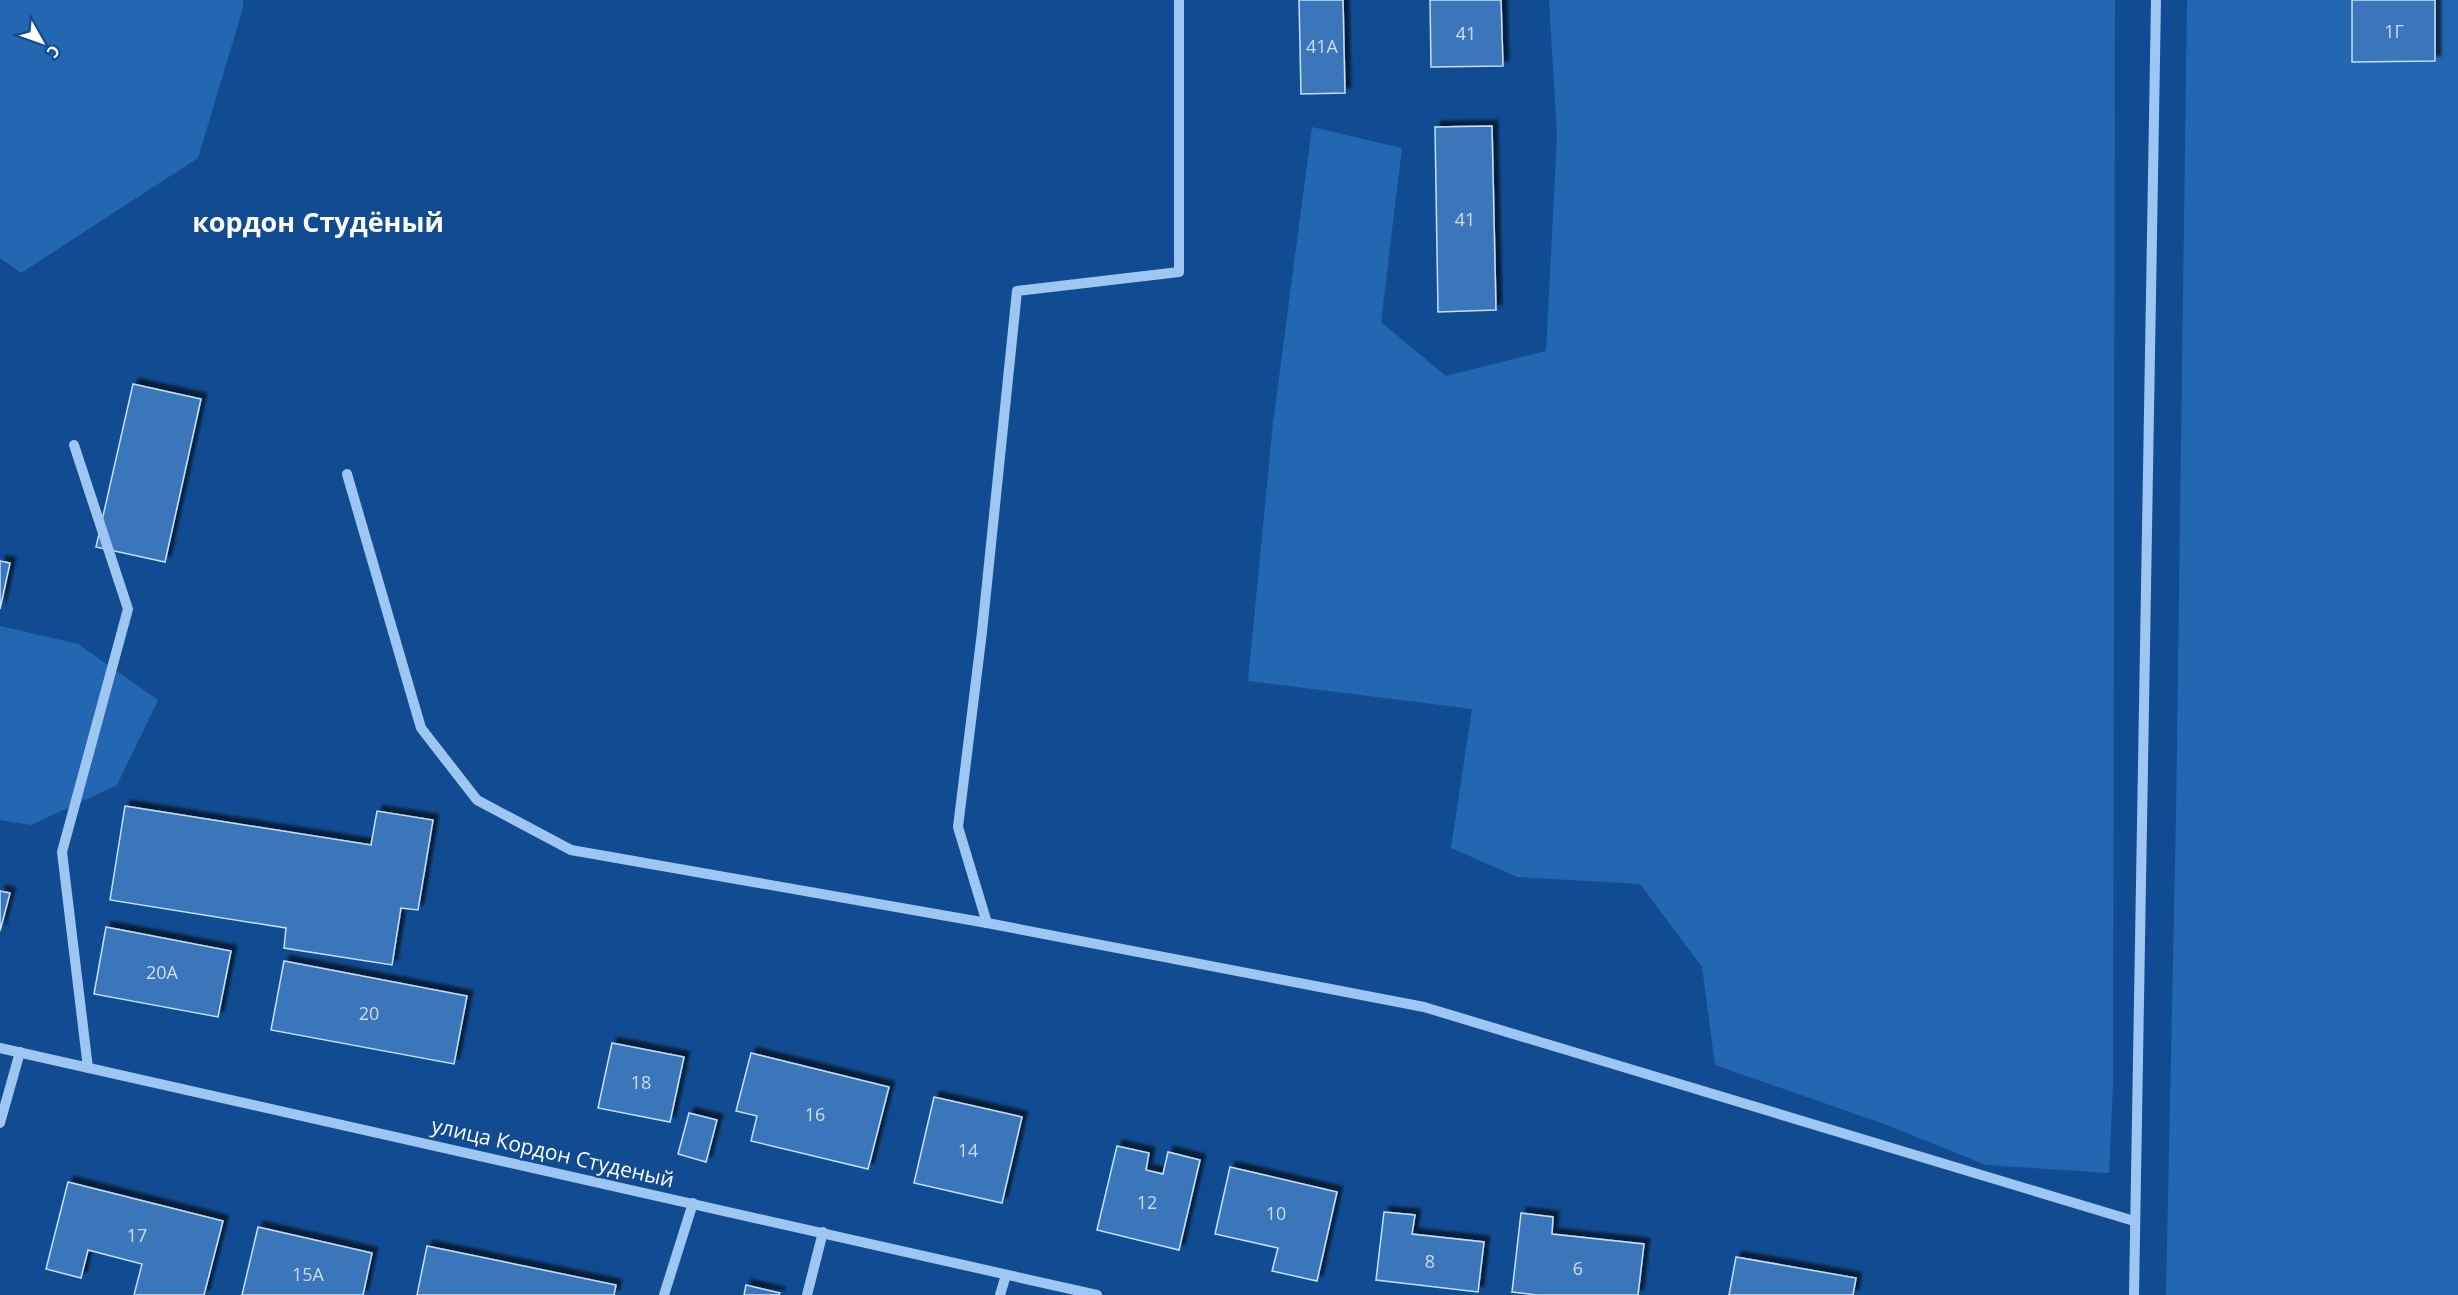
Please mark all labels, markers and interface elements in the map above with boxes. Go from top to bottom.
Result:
north arrow [12,12,72,72]
house number: 1Г [2384,19,2404,43]
house number: 41 [1456,21,1476,45]
house number: 41А [1306,34,1339,58]
text: С [42,41,65,63]
district label: кордон Студёный [192,203,444,240]
house number: 41 [1455,207,1475,231]
house number: 20А [146,960,179,984]
house number: 20 [359,1001,379,1025]
house number: 18 [631,1070,651,1094]
house number: 16 [805,1102,825,1126]
street label: улица Кордон Студеный [429,1110,677,1194]
house number: 14 [958,1138,978,1162]
house number: 12 [1137,1190,1157,1214]
house number: 10 [1266,1201,1286,1225]
house number: 17 [127,1223,147,1247]
house number: 8 [1425,1249,1435,1273]
house number: 6 [1573,1256,1583,1280]
house number: 15А [292,1262,325,1286]

